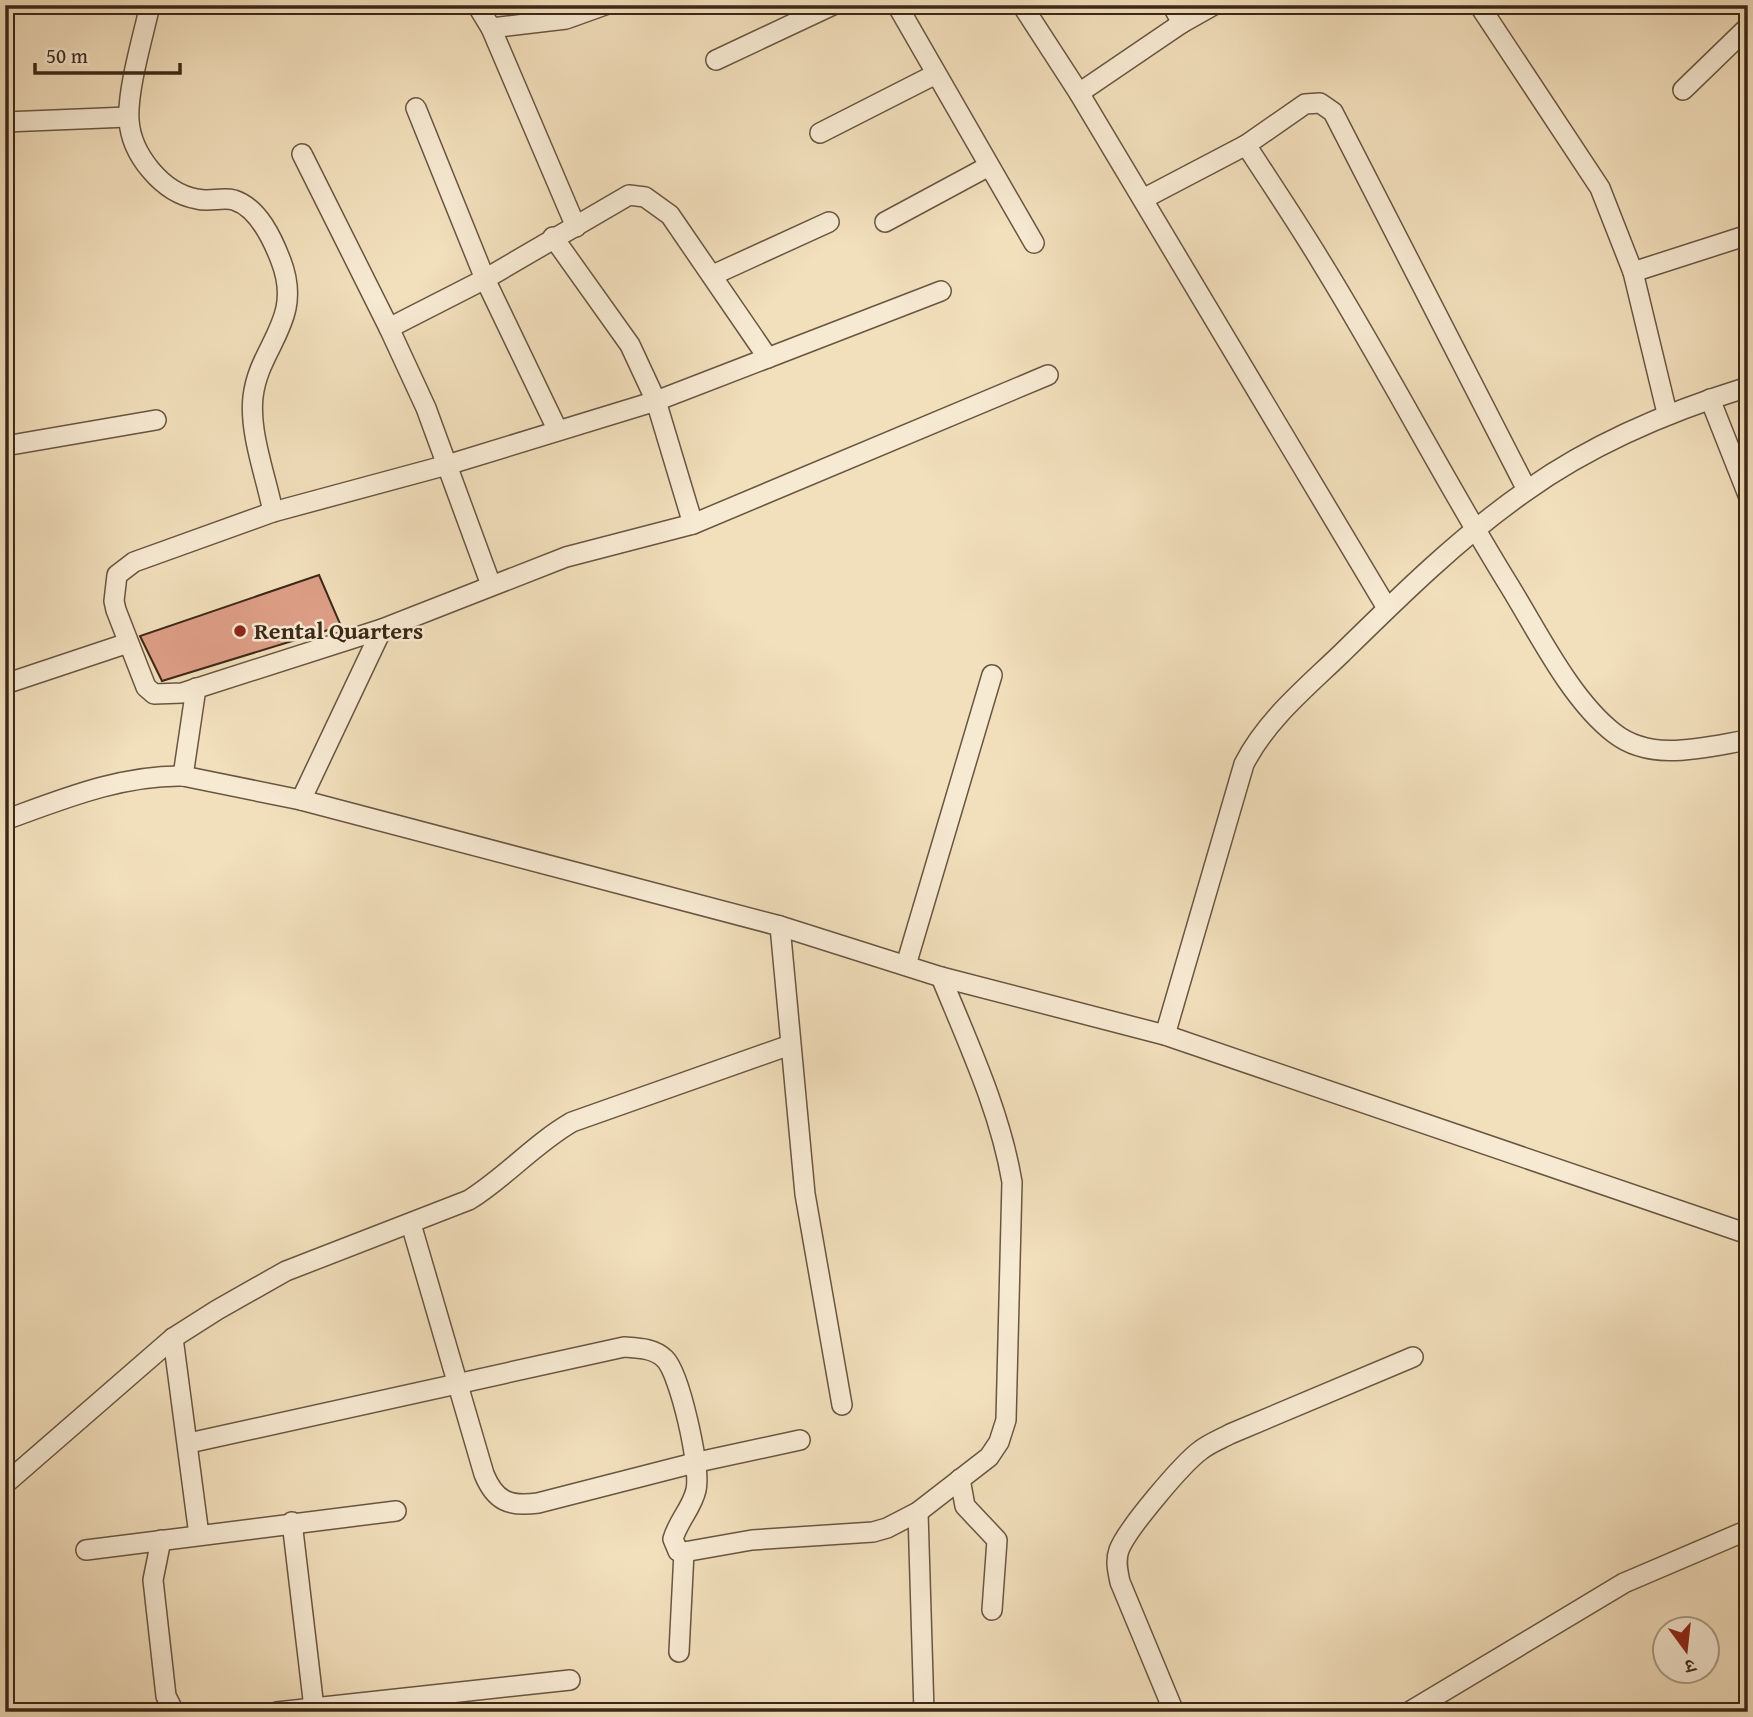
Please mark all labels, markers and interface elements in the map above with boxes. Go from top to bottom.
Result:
scale bar [35,32,180,76]
text: 50 m [46,40,88,71]
place label: Rental Quarters [254,613,423,648]
marker: Rental Quarters [232,623,248,639]
north arrow [1652,1616,1722,1686]
text: उ [1681,1651,1701,1682]

